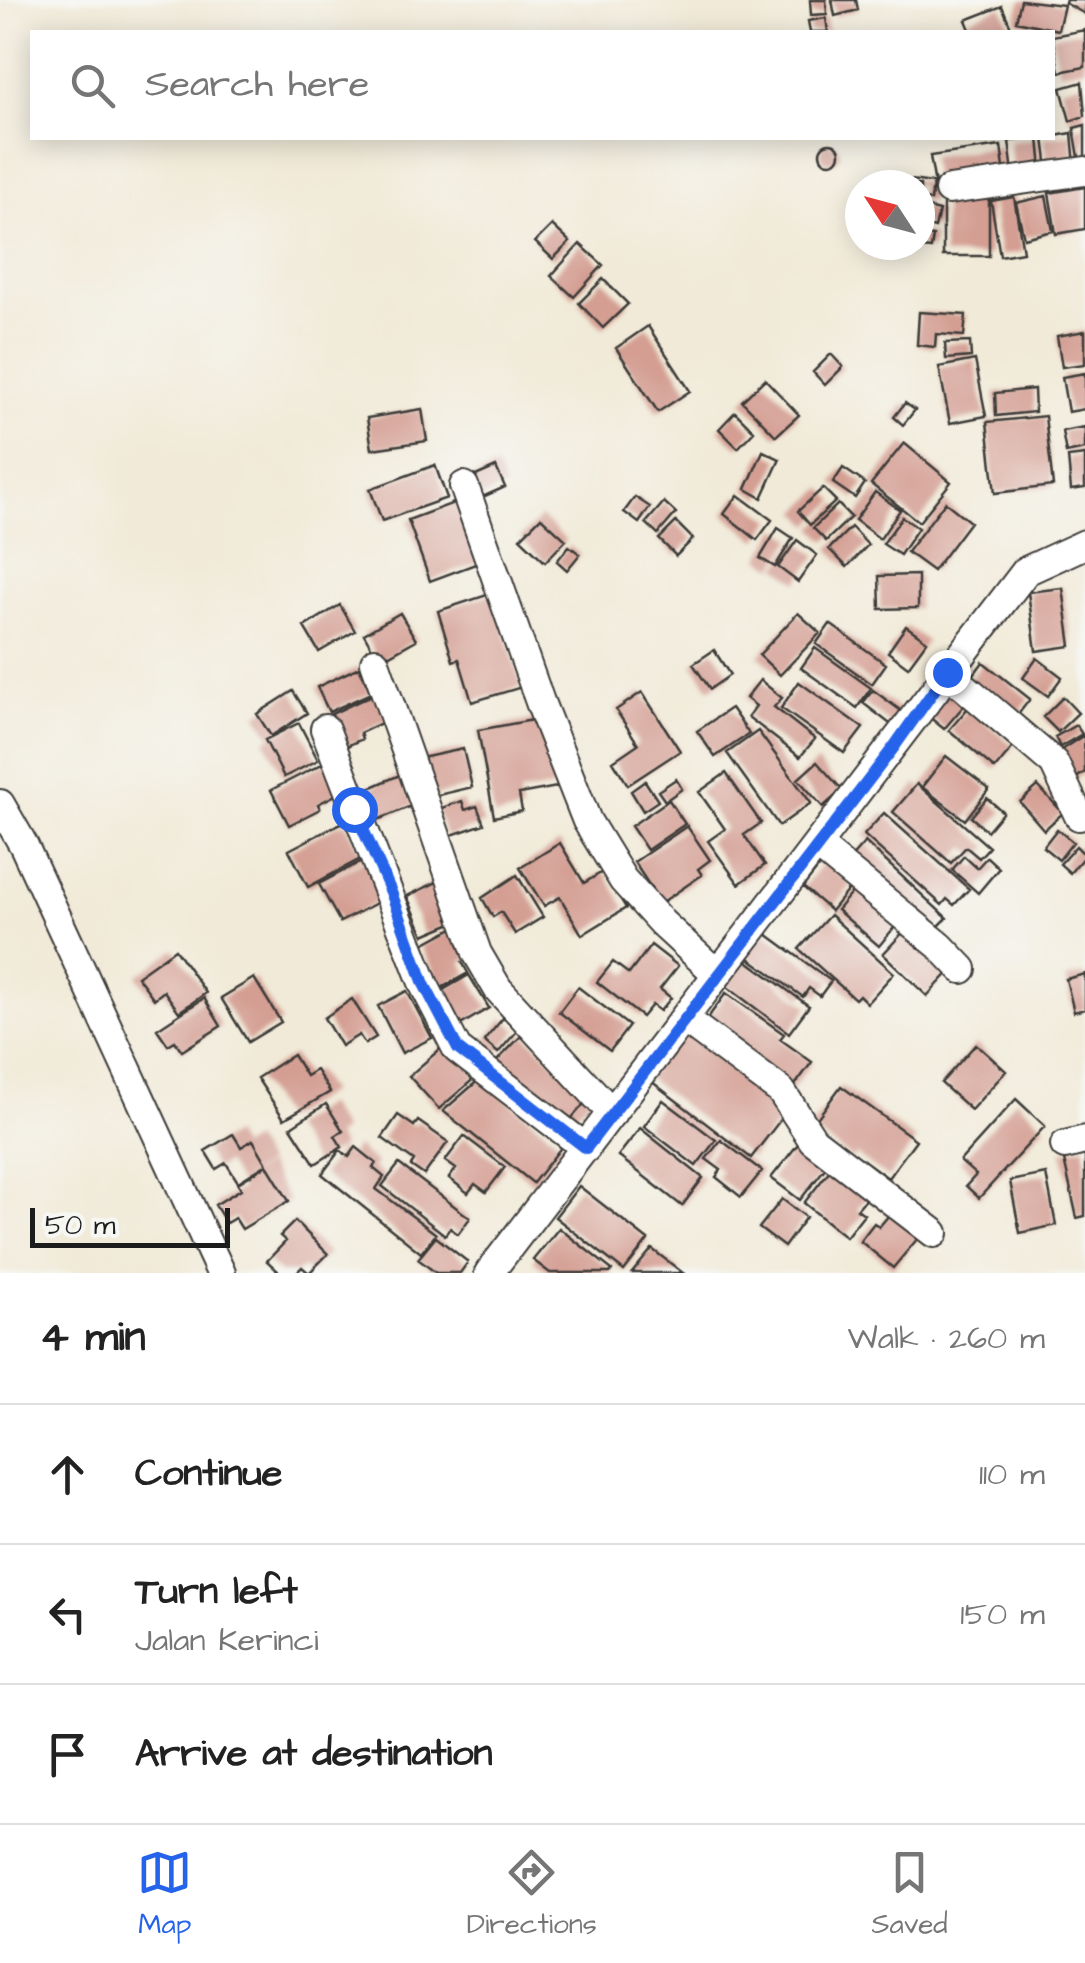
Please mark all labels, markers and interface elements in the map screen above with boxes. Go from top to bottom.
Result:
search box [30,30,1055,140]
icon: search [65,58,120,113]
text: Search here [145,59,369,111]
north arrow [845,170,935,260]
route end [925,650,971,696]
route start [332,787,378,833]
scale bar [30,1203,230,1248]
text: 50 m [45,1206,116,1245]
text: 4 min [40,1309,145,1367]
text: Walk · 260 m [848,1316,1045,1361]
icon: ahead [40,1447,95,1502]
text: Continue [135,1448,282,1500]
text: 110 m [979,1452,1045,1497]
text: Turn left [135,1566,298,1618]
icon: left [40,1587,95,1642]
text: 150 m [960,1592,1045,1637]
text: Jalan Kerinci [135,1618,319,1663]
icon: arrive [40,1727,95,1782]
text: Arrive at destination [135,1728,492,1780]
tab: Map [137,1845,192,1944]
tab: Directions [467,1845,597,1944]
tab: Saved [871,1845,948,1944]

